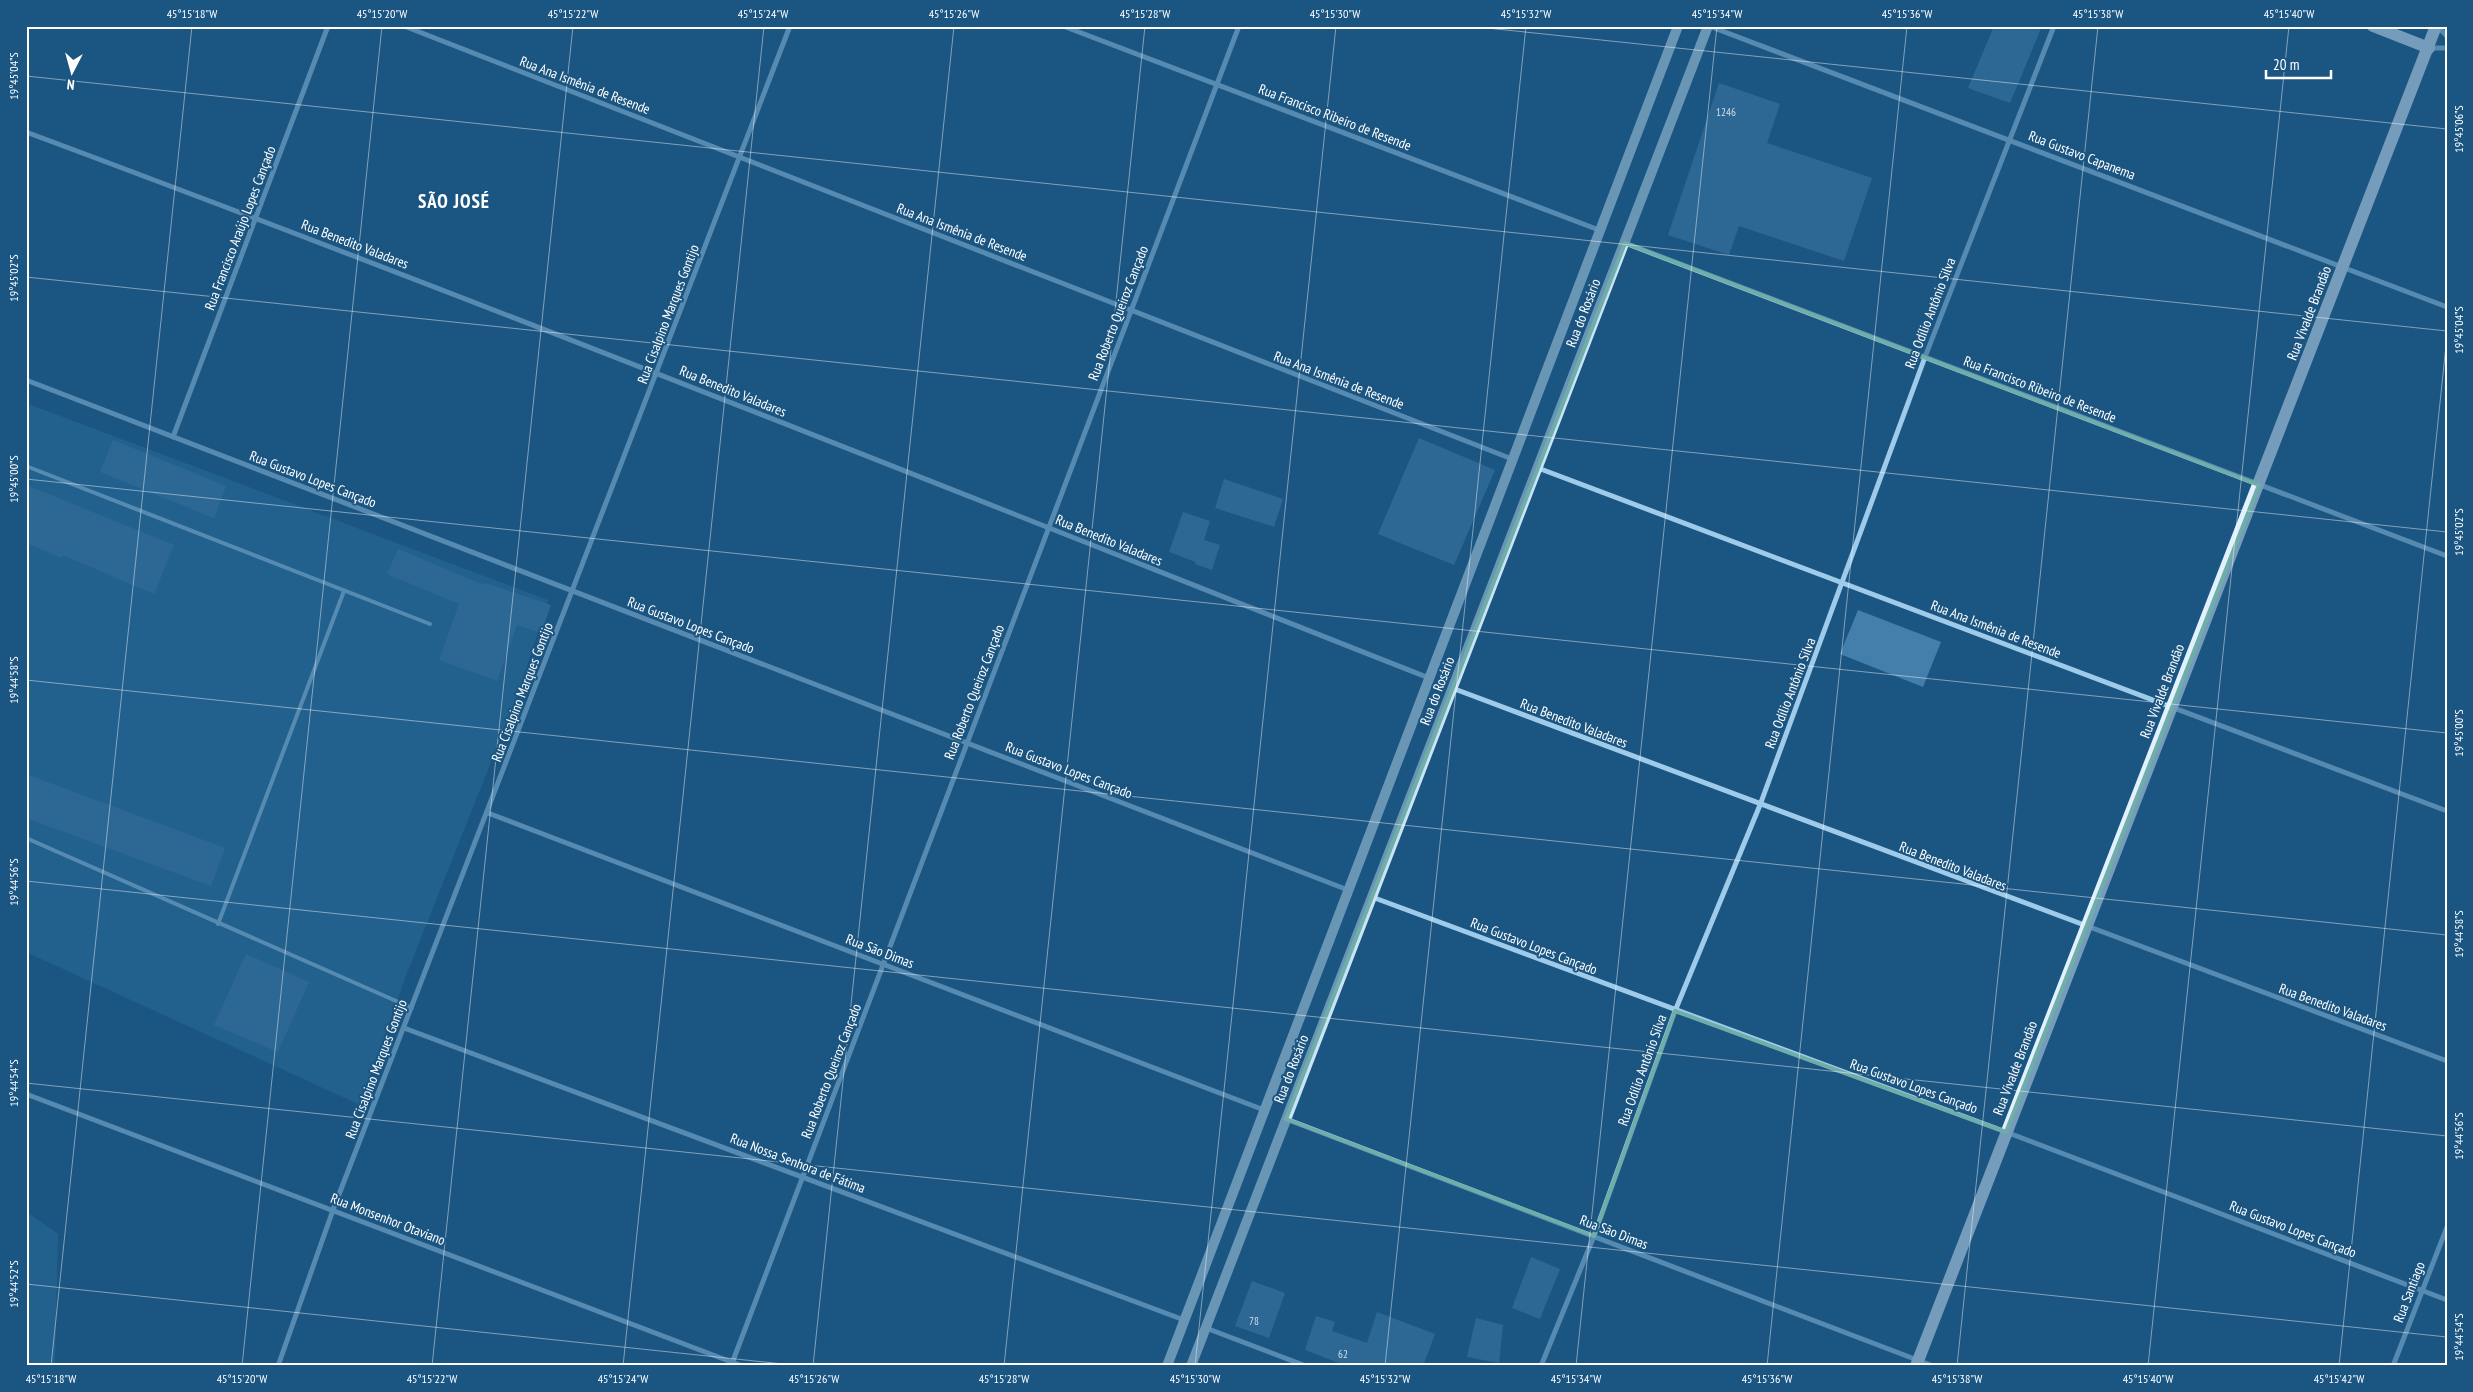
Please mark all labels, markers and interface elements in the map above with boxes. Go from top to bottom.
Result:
text: 45°15'18"W [167,6,217,21]
text: 45°15'20"W [357,6,407,21]
text: 45°15'22"W [548,6,598,21]
text: 45°15'24"W [738,6,788,21]
text: 45°15'26"W [929,6,979,21]
text: 45°15'28"W [1120,6,1170,21]
text: 45°15'30"W [1310,6,1360,21]
text: 45°15'32"W [1501,6,1551,21]
text: 45°15'34"W [1692,6,1742,21]
text: 45°15'36"W [1882,6,1932,21]
text: 45°15'38"W [2073,6,2123,21]
text: 45°15'40"W [2264,6,2314,21]
north arrow [48,48,98,98]
scale bar [2266,48,2330,80]
text: 19°45'04"S [6,52,21,100]
street label: Rua Ana Ismênia de Resende [517,52,653,118]
text: 20 m [2273,55,2299,74]
text: N [66,76,75,94]
street label: Rua Francisco Ribeiro de Resende [1256,80,1414,155]
house number: 1246 [1716,105,1736,119]
text: 19°45'06"S [2451,105,2466,153]
street label: Rua Gustavo Capanema [2026,126,2138,184]
street label: Rua Francisco Araújo Lopes Cançado [200,143,280,313]
district label: SÃO JOSÉ [418,189,490,213]
street label: Rua Ana Ismênia de Resende [894,199,1030,265]
street label: Rua Benedito Valadares [299,215,411,273]
street label: Rua Cisalpino Marques Gontijo [633,242,703,386]
street label: Rua Roberto Queiroz Cançado [1084,243,1152,383]
text: 19°45'02"S [6,254,21,302]
street label: Rua Odílio Antônio Silva [1901,255,1959,371]
street label: Rua Vivalde Brandão [2283,263,2335,363]
street label: Rua do Rosário [1562,276,1604,350]
text: 19°45'04"S [2451,306,2466,354]
street label: Rua Ana Ismênia de Resende [1271,347,1407,413]
street label: Rua Francisco Ribeiro de Resende [1961,352,2119,427]
street label: Rua Benedito Valadares [677,361,789,421]
street label: Rua Gustavo Lopes Cançado [247,447,379,511]
text: 19°45'00"S [6,455,21,503]
text: 19°45'02"S [2451,508,2466,556]
street label: Rua Benedito Valadares [1053,510,1165,570]
street label: Rua Gustavo Lopes Cançado [625,593,757,657]
street label: Rua Ana Ismênia de Resende [1928,596,2064,662]
street label: Rua Cisalpino Marques Gontijo [487,620,557,764]
street label: Rua Roberto Queiroz Cançado [940,622,1008,762]
street label: Rua Odílio Antônio Silva [1761,635,1819,751]
street label: Rua Vivalde Brandão [2136,641,2188,741]
street label: Rua do Rosário [1416,654,1458,728]
text: 19°44'58"S [6,656,21,704]
street label: Rua Benedito Valadares [1518,694,1630,752]
text: 19°45'00"S [2451,709,2466,757]
street label: Rua Gustavo Lopes Cançado [1003,738,1135,802]
street label: Rua Benedito Valadares [1897,837,2009,895]
text: 19°44'56"S [6,858,21,906]
text: 19°44'58"S [2451,910,2466,958]
street label: Rua Gustavo Lopes Cançado [1468,914,1600,978]
street label: Rua São Dimas [843,930,917,972]
street label: Rua Benedito Valadares [2277,979,2390,1035]
street label: Rua Cisalpino Marques Gontijo [341,997,411,1141]
street label: Rua Roberto Queiroz Cançado [797,1001,865,1141]
street label: Rua Odílio Antônio Silva [1614,1012,1670,1128]
street label: Rua Vivalde Brandão [1989,1018,2041,1118]
street label: Rua do Rosário [1270,1032,1312,1106]
street label: Rua Gustavo Lopes Cançado [1848,1055,1980,1117]
text: 19°44'54"S [6,1059,21,1107]
text: 19°44'56"S [2451,1112,2466,1160]
street label: Rua Nossa Senhora de Fátima [728,1129,868,1197]
street label: Rua Monsenhor Otaviano [328,1189,448,1249]
street label: Rua Gustavo Lopes Cançado [2227,1197,2359,1261]
street label: Rua São Dimas [1577,1211,1651,1253]
street label: Rua Santiago [2389,1259,2429,1325]
text: 19°44'52"S [6,1260,21,1308]
text: 19°44'54"S [2451,1313,2466,1361]
house number: 78 [1249,1314,1259,1328]
house number: 62 [1338,1347,1348,1361]
text: 45°15'18"W [26,1371,76,1386]
text: 45°15'20"W [217,1371,267,1386]
text: 45°15'22"W [407,1371,457,1386]
text: 45°15'24"W [598,1371,648,1386]
text: 45°15'26"W [789,1371,839,1386]
text: 45°15'28"W [979,1371,1029,1386]
text: 45°15'30"W [1170,1371,1220,1386]
text: 45°15'32"W [1360,1371,1410,1386]
text: 45°15'34"W [1551,1371,1601,1386]
text: 45°15'36"W [1742,1371,1792,1386]
text: 45°15'38"W [1932,1371,1982,1386]
text: 45°15'40"W [2123,1371,2173,1386]
text: 45°15'42"W [2314,1371,2364,1386]

